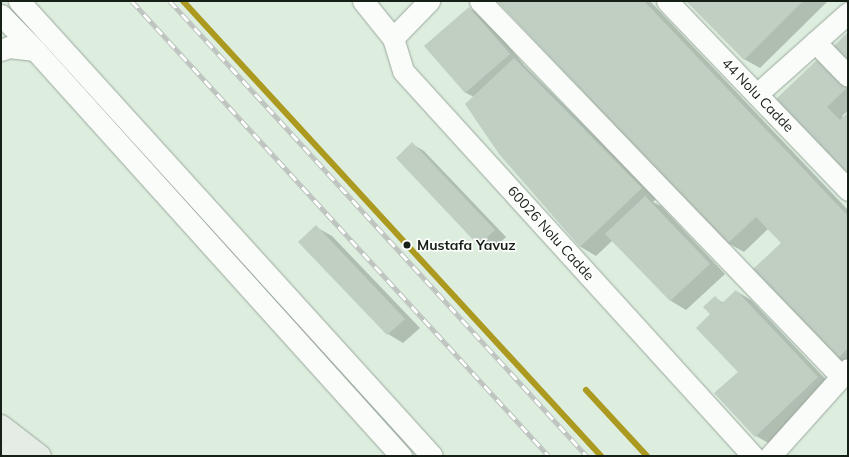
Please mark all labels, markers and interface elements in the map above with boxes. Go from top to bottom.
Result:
street label: 44 Nolu Cadde [719,55,797,135]
street label: 60026 Nolu Cadde [504,182,598,284]
place label: Mustafa Yavuz [417,237,516,253]
marker: Mustafa Yavuz [400,238,414,252]

